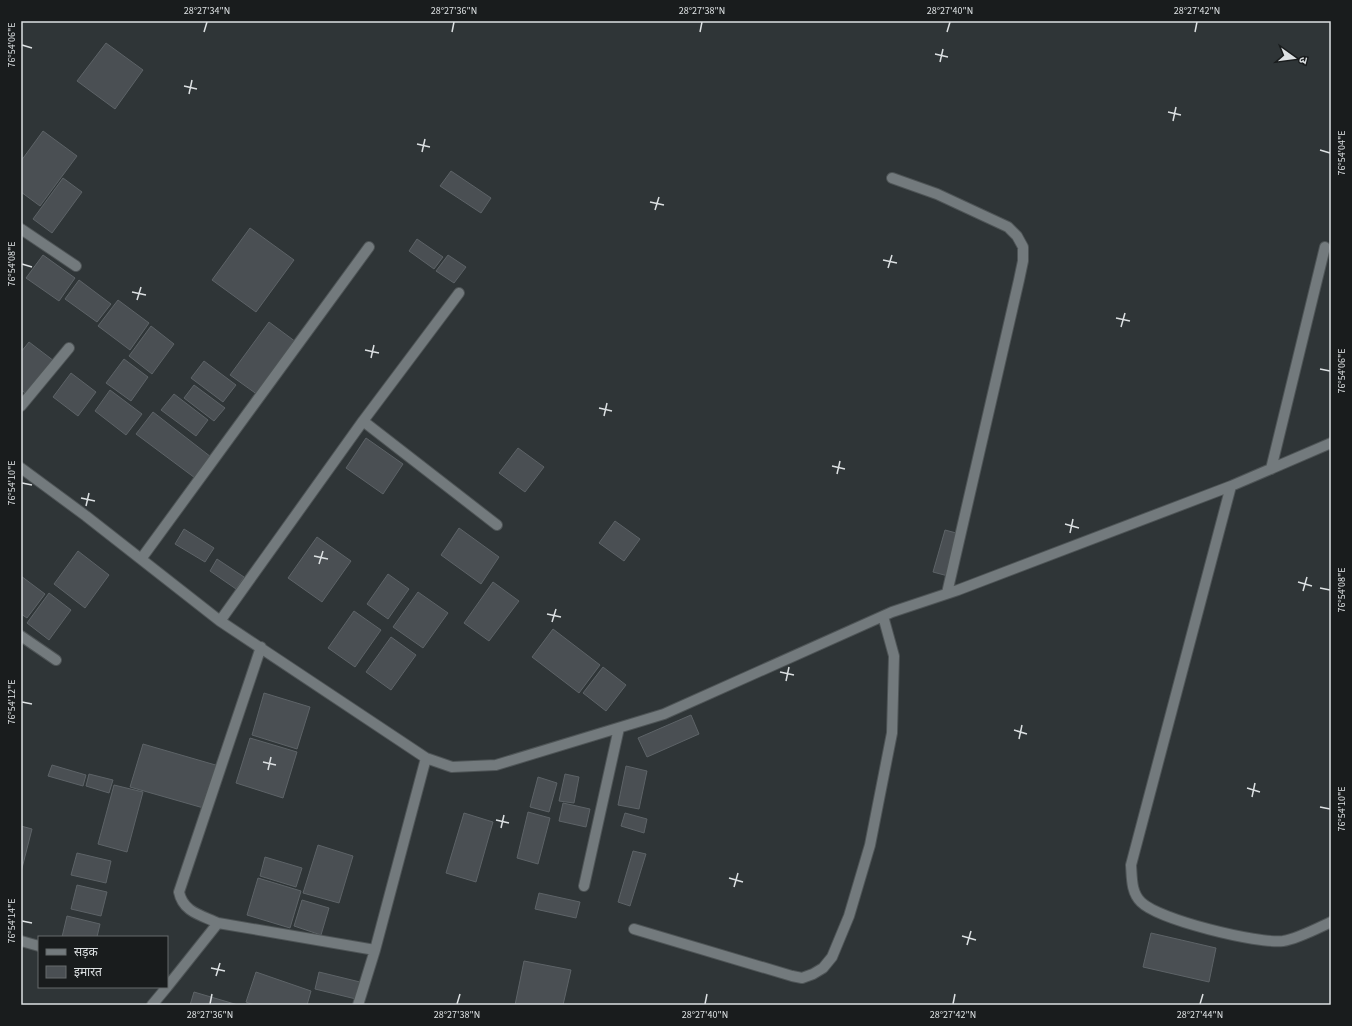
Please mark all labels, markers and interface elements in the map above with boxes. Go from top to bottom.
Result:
text: 28°27'34"N [184,4,230,18]
text: 28°27'36"N [431,4,477,18]
text: 28°27'38"N [679,4,725,18]
text: 28°27'40"N [927,4,973,18]
text: 28°27'42"N [1174,4,1220,18]
text: 76°54'06"E [5,22,19,68]
north arrow [1274,38,1314,78]
text: उ [1295,55,1311,66]
text: 76°54'04"E [1335,130,1349,176]
text: 76°54'08"E [5,241,19,287]
text: 76°54'06"E [1335,348,1349,394]
text: 76°54'10"E [5,460,19,506]
text: 76°54'08"E [1335,567,1349,613]
text: 76°54'12"E [5,679,19,725]
text: 76°54'10"E [1335,786,1349,832]
text: 76°54'14"E [5,898,19,944]
legend [38,936,168,988]
text: सड़क [74,944,99,961]
text: इमारत [74,964,103,981]
text: 28°27'36"N [187,1008,233,1022]
text: 28°27'38"N [434,1008,480,1022]
text: 28°27'40"N [682,1008,728,1022]
text: 28°27'42"N [930,1008,976,1022]
text: 28°27'44"N [1177,1008,1223,1022]

